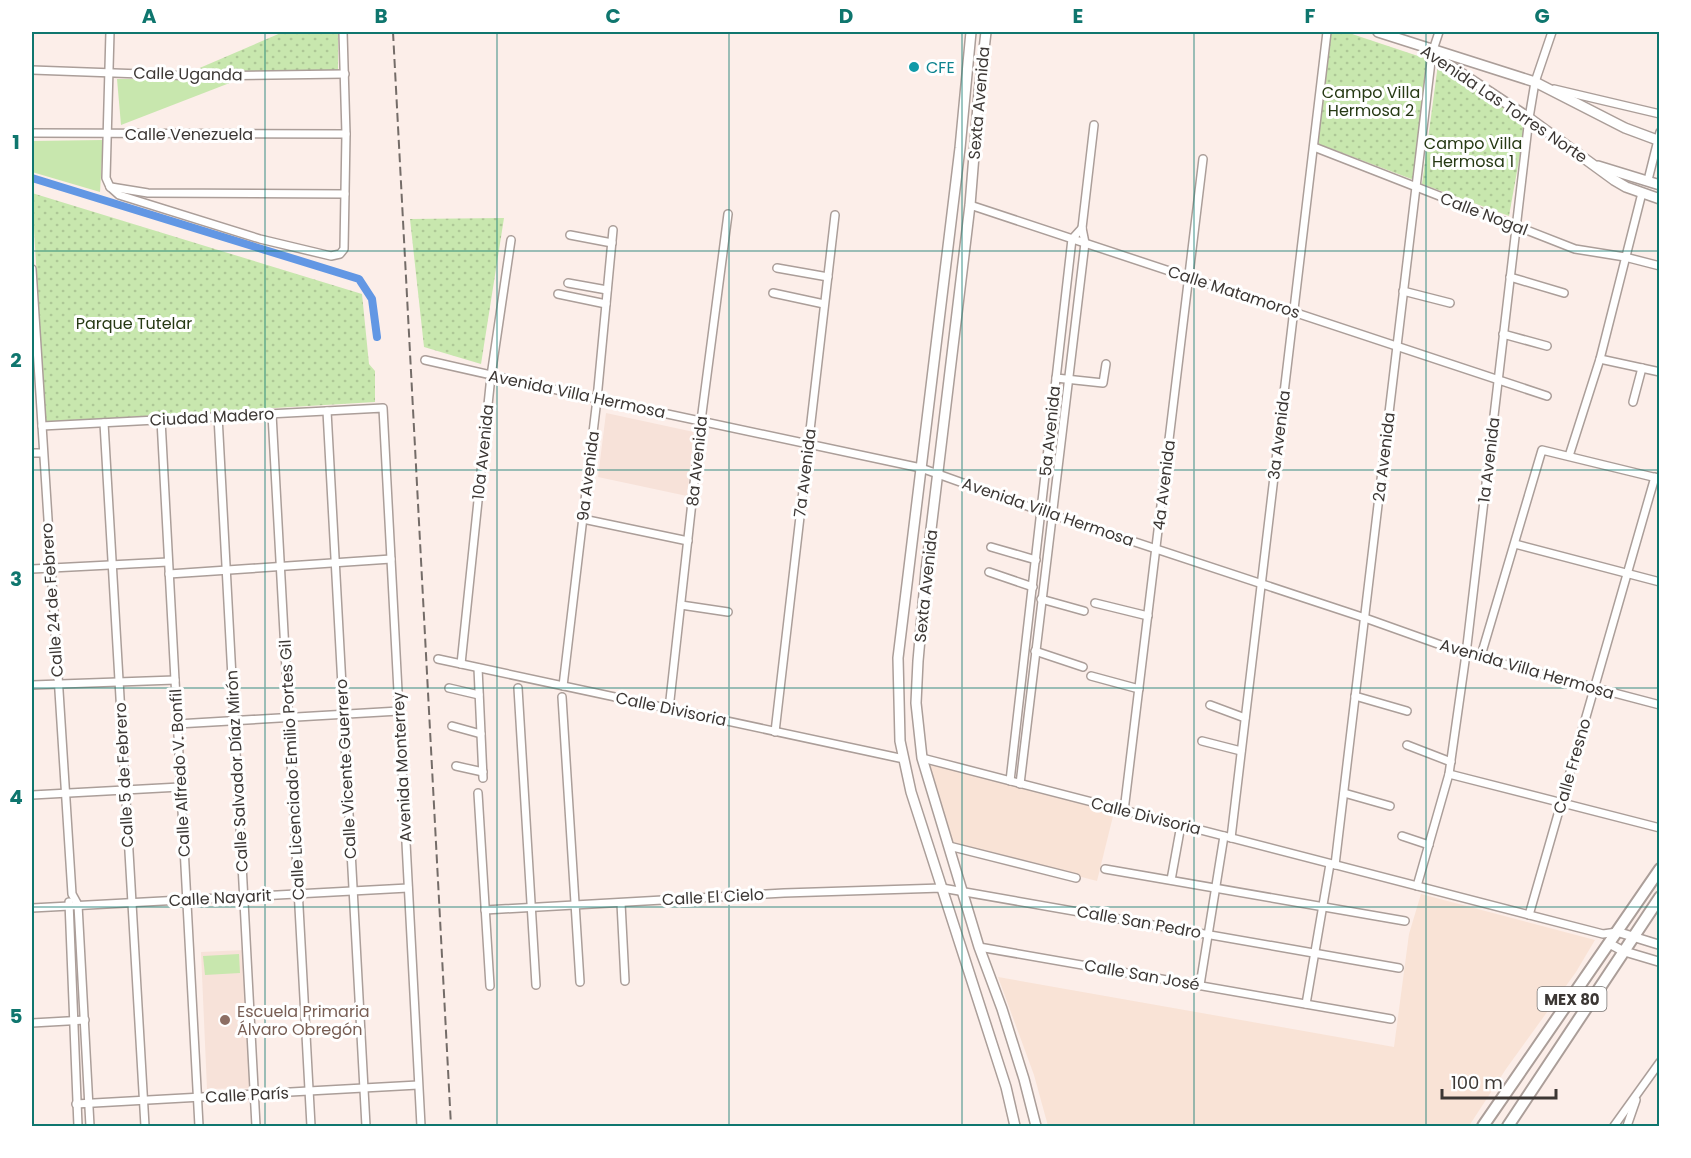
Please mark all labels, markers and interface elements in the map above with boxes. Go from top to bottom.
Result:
text: A [142,2,157,30]
text: B [374,2,388,30]
text: C [605,2,621,30]
text: D [839,2,853,30]
text: E [1073,2,1083,30]
text: F [1305,2,1316,30]
text: G [1534,2,1550,30]
street label: Avenida Las Torres Norte [1416,39,1592,169]
street label: Sexta Avenida [963,46,995,160]
place label: CFE [926,56,955,79]
marker: CFE [907,60,921,74]
street label: Calle Uganda [133,62,243,86]
park label: Campo Villa Hermosa 2 [1322,81,1420,122]
street label: Calle Venezuela [125,123,253,146]
text: 1 [12,128,20,156]
park label: Campo Villa Hermosa 1 [1424,132,1522,173]
street label: Calle Nogal [1437,187,1531,241]
street label: Calle Matamoros [1165,260,1303,324]
park label: Parque Tutelar [76,312,192,335]
text: 2 [10,346,22,374]
street label: Avenida Villa Hermosa [486,364,668,424]
street label: 5a Avenida [1034,385,1066,477]
street label: 3a Avenida [1262,389,1296,481]
street label: Ciudad Madero [149,402,275,432]
street label: 10a Avenida [467,403,499,501]
street label: 2a Avenida [1367,411,1401,503]
street label: 8a Avenida [681,415,713,507]
street label: 1a Avenida [1472,416,1506,504]
street label: 7a Avenida [788,427,822,519]
street label: 9a Avenida [571,430,605,522]
street label: 4a Avenida [1147,439,1181,531]
street label: Avenida Villa Hermosa [959,472,1137,552]
street label: Calle 24 de Febrero [35,522,69,678]
street label: Sexta Avenida [909,528,943,644]
text: 3 [10,565,22,593]
street label: Avenida Villa Hermosa [1437,633,1617,705]
street label: Calle Licenciado Emilio Portes Gil [274,639,310,901]
street label: Calle Salvador Díaz Mirón [220,669,254,873]
street label: Calle Vicente Guerrero [330,678,362,860]
street label: Calle Divisoria [613,686,729,732]
street label: Calle Alfredo V. Bonfil [164,688,196,858]
street label: Avenida Monterrey [387,691,417,843]
street label: Calle 5 de Febrero [109,702,139,848]
street label: Calle Fresno [1547,716,1597,816]
text: 4 [9,783,23,811]
street label: Calle Divisoria [1089,791,1203,841]
street label: Calle El Cielo [661,883,765,911]
street label: Calle Nayarit [168,884,272,912]
street label: Calle San Pedro [1075,900,1203,944]
street label: Calle San José [1082,954,1202,996]
road number: MEX 80 [1538,987,1606,1011]
place label: Escuela Primaria Álvaro Obregón [237,1000,370,1041]
text: 5 [10,1002,23,1030]
marker: Escuela Primaria Álvaro Obregón [218,1013,232,1027]
scale bar [1442,1062,1556,1100]
text: 100 m [1451,1070,1503,1095]
street label: Calle París [205,1081,289,1109]

